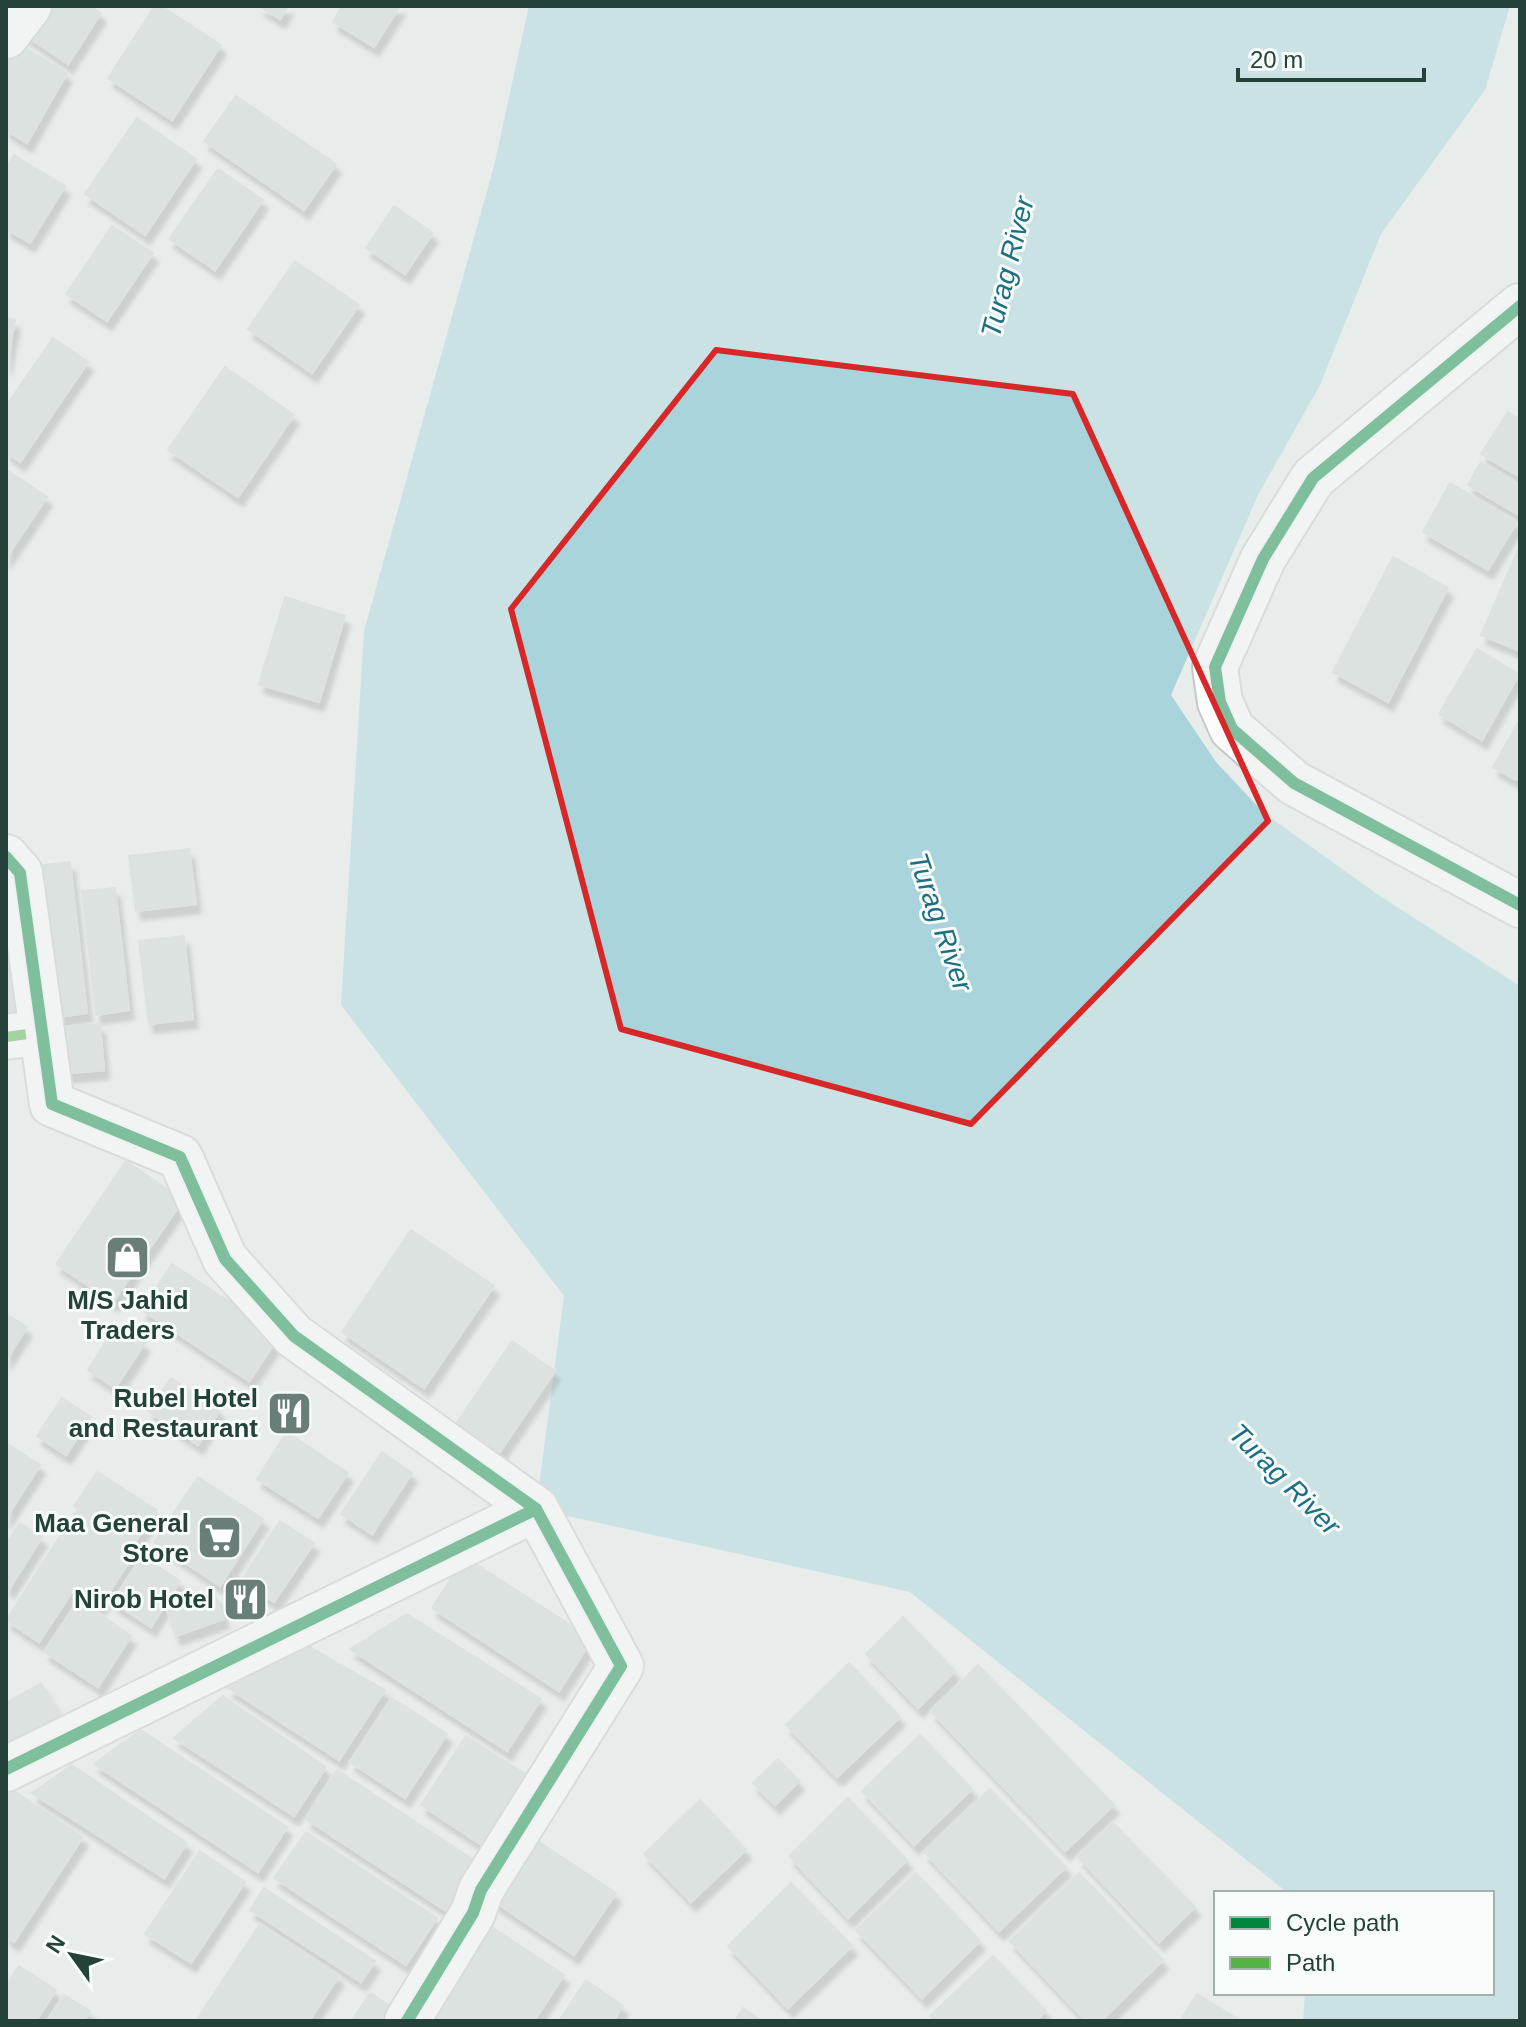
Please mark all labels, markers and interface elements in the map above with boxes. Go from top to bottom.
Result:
scale bar [1238,32,1424,82]
text: 20 m [1250,46,1303,73]
water label: Turag River [975,192,1040,341]
water label: Turag River [902,849,979,997]
shop icon: M/S Jahid Traders [104,1233,152,1281]
place label: M/S Jahid Traders [67,1285,189,1345]
place label: Rubel Hotel and Restaurant [69,1383,258,1443]
restaurant icon: Rubel Hotel and Restaurant [265,1389,313,1437]
water label: Turag River [1223,1417,1348,1542]
place label: Maa General Store [34,1508,189,1568]
supermarket icon: Maa General Store [196,1514,244,1562]
restaurant icon: Nirob Hotel [221,1575,269,1623]
place label: Nirob Hotel [74,1584,214,1614]
legend [1214,1891,1494,1995]
text: Cycle path [1286,1909,1399,1936]
north arrow [32,1915,112,1995]
text: N [41,1931,70,1958]
text: Path [1286,1949,1335,1976]

